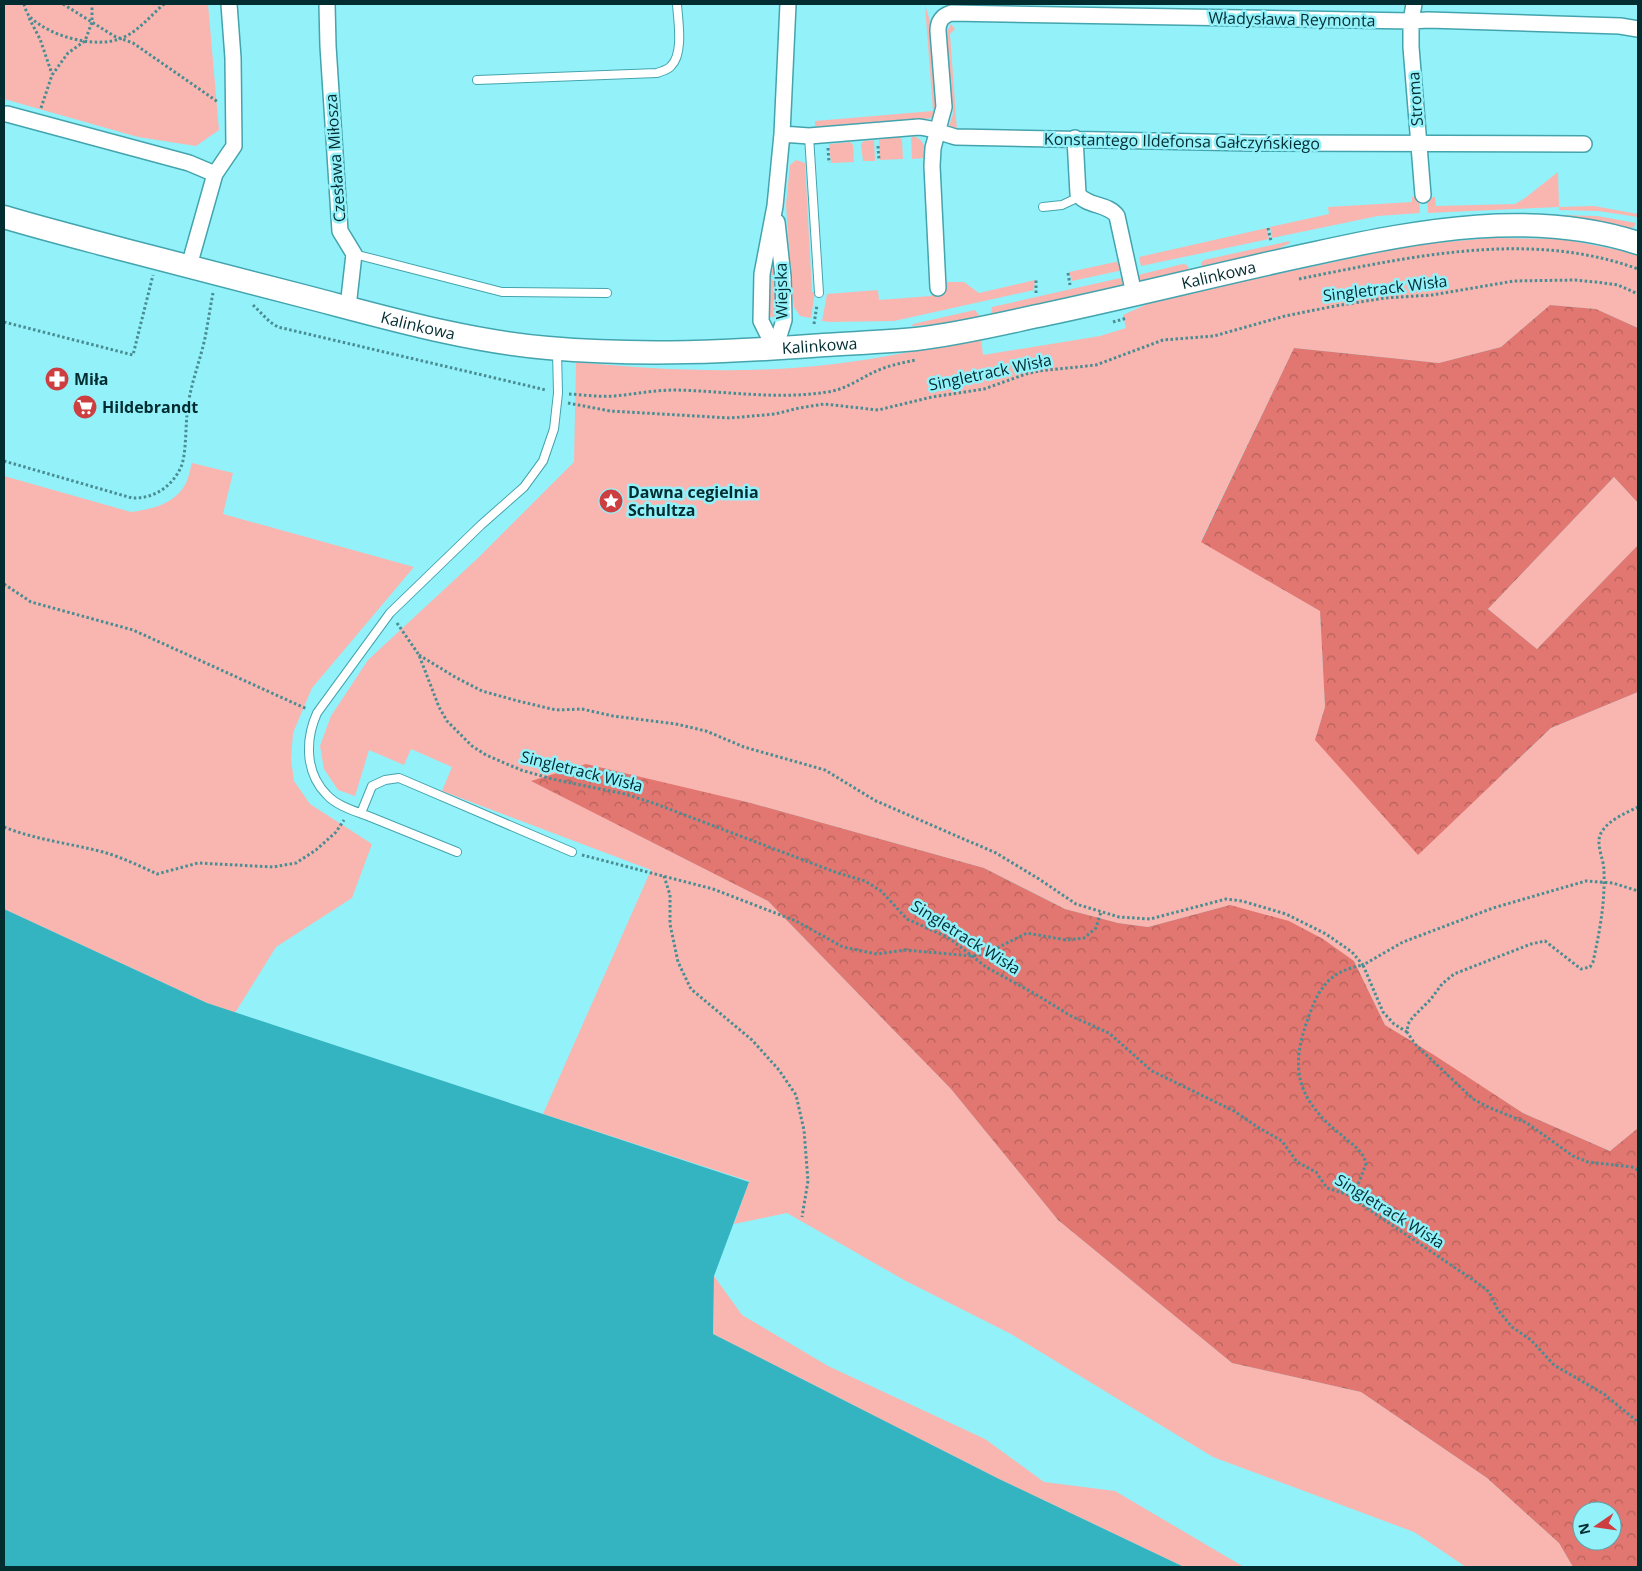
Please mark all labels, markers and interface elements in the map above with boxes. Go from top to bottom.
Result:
street label: Władysława Reymonta [1208,7,1376,31]
street label: Stroma [1402,71,1428,127]
street label: Czesława Miłosza [320,93,350,223]
street label: Konstantego Ildefonsa Gałczyńskiego [1044,128,1320,154]
street label: Kalinkowa [1179,256,1258,294]
street label: Wiejska [770,262,792,320]
street label: Singletrack Wisła [1322,269,1448,307]
street label: Kalinkowa [378,306,457,345]
street label: Kalinkowa [781,332,858,359]
street label: Singletrack Wisła [927,348,1053,396]
pharmacy icon: Miła [44,366,70,392]
place label: Miła [74,368,109,390]
supermarket icon: Hildebrandt [72,394,98,420]
place label: Hildebrandt [102,396,198,418]
place label: Dawna cegielnia Schultza [628,481,759,521]
place icon: Dawna cegielnia Schultza [598,488,624,514]
street label: Singletrack Wisła [519,745,645,797]
street label: Singletrack Wisła [907,895,1025,979]
street label: Singletrack Wisła [1331,1169,1449,1253]
north arrow [1572,1501,1622,1551]
text: N [1573,1521,1594,1537]

